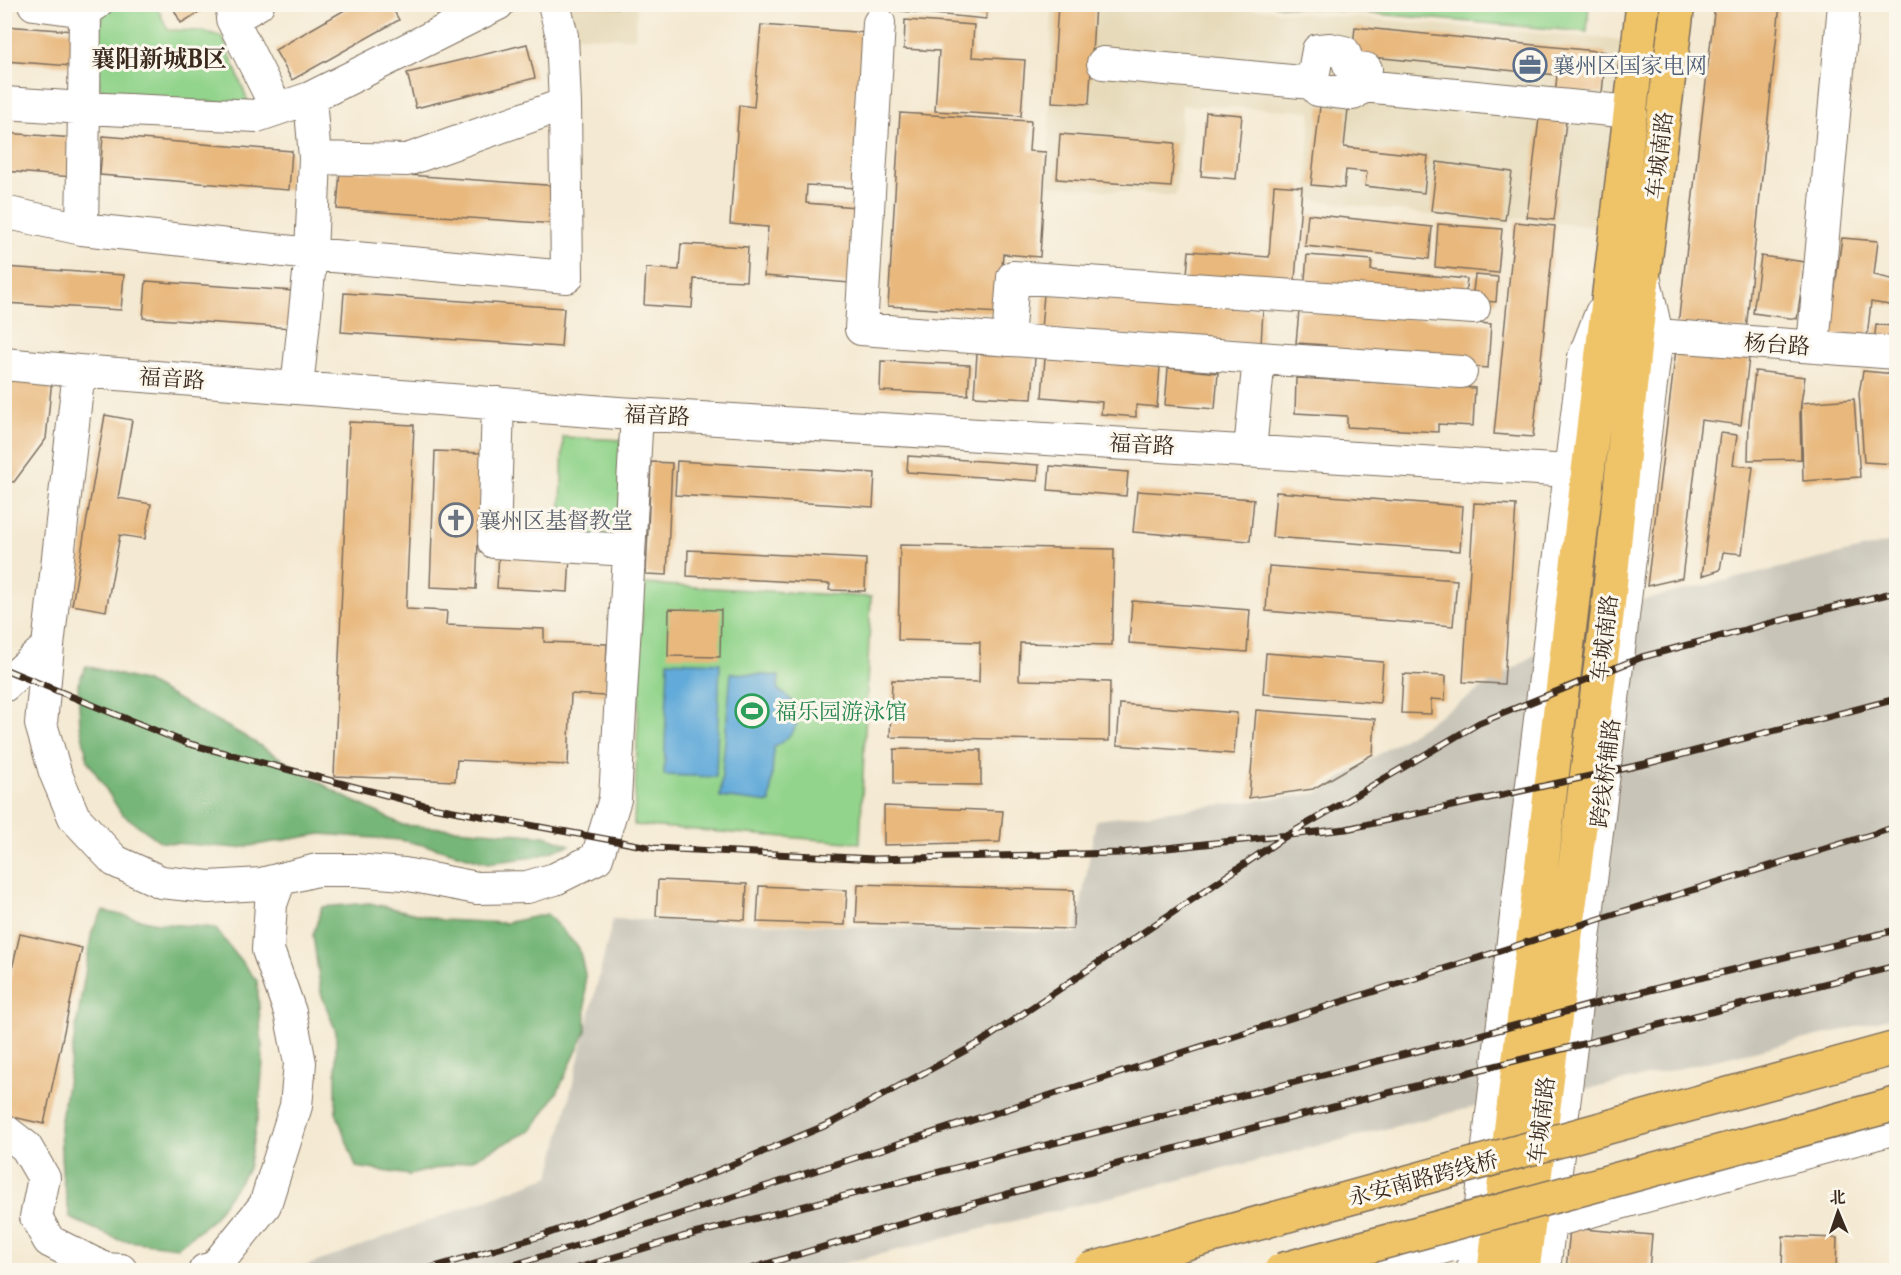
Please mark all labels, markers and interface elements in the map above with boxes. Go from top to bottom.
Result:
district label: 襄阳新城B区 [91,45,227,73]
office icon: 襄州区国家电网 [1512,47,1548,83]
place label: 襄州区国家电网 [1553,53,1707,79]
street label: 车城南路 [1642,110,1678,200]
street label: 杨台路 [1743,330,1811,360]
street label: 福音路 [138,364,206,394]
street label: 福音路 [623,401,691,431]
street label: 福音路 [1108,430,1176,460]
church icon: 襄州区基督教堂 [438,502,474,538]
place label: 襄州区基督教堂 [479,508,633,534]
street label: 车城南路 [1587,593,1623,683]
sports icon: 福乐园游泳馆 [734,693,770,729]
place label: 福乐园游泳馆 [775,699,907,725]
street label: 跨线桥辅路 [1586,717,1626,829]
street label: 车城南路 [1524,1075,1560,1165]
street label: 永安南路跨线桥 [1346,1146,1501,1211]
north arrow [1808,1182,1868,1242]
text: 北 [1829,1188,1846,1207]

